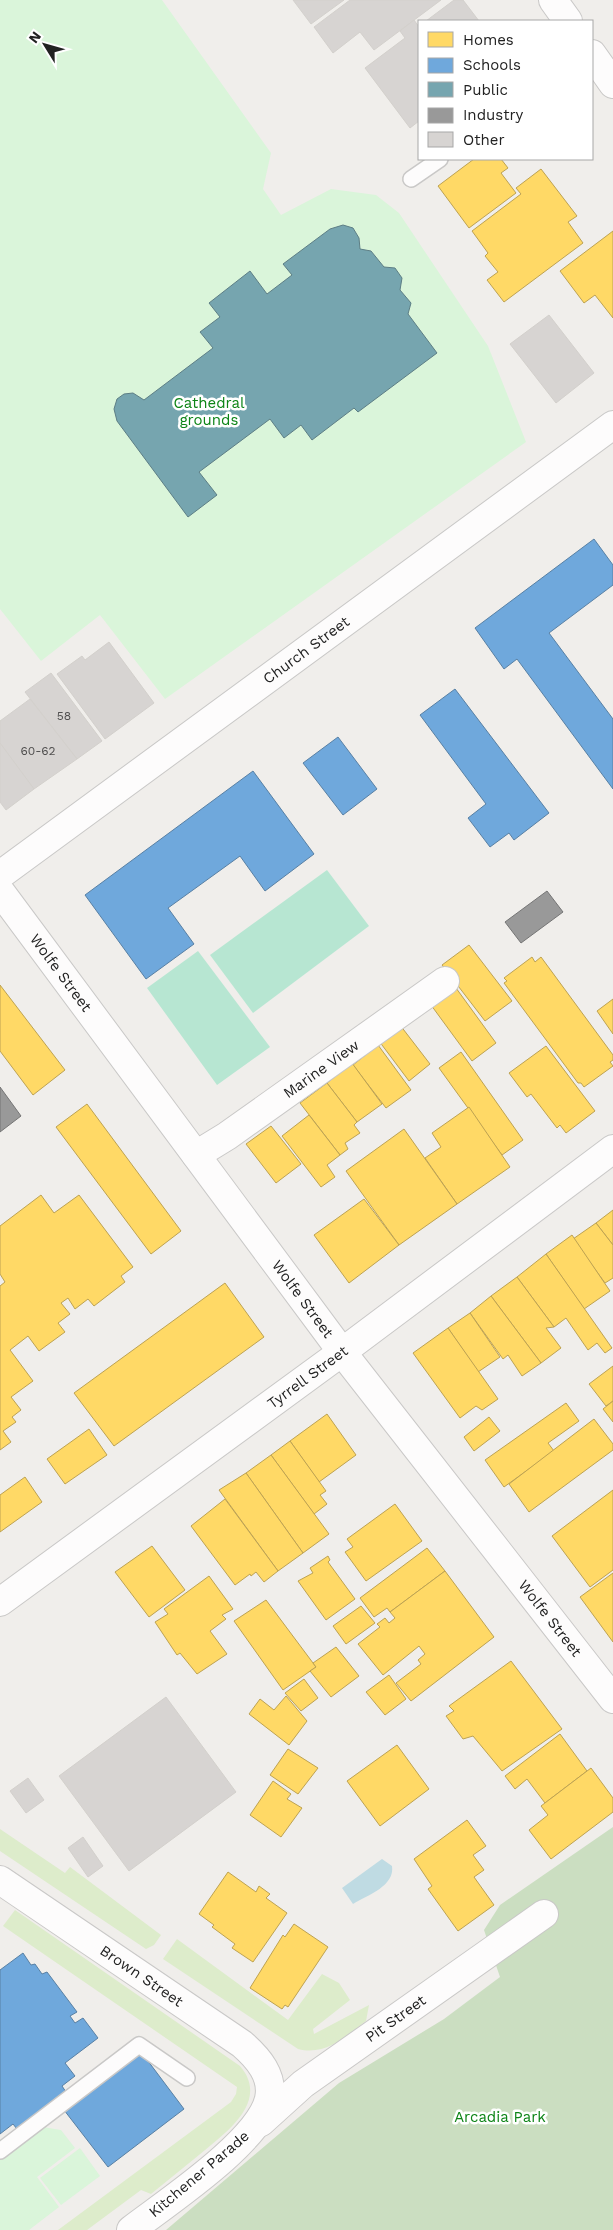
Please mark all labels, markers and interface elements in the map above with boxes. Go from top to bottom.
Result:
north arrow [20,20,70,70]
legend [418,20,593,160]
text: N [25,28,44,46]
text: Homes [463,31,514,49]
text: Schools [463,56,521,74]
text: Public [463,81,508,99]
text: Industry [463,106,524,124]
text: Other [463,131,505,149]
park label: Cathedral grounds [173,394,245,429]
street label: Church Street [260,612,354,688]
house number: 58 [57,709,71,723]
house number: 60-62 [20,744,56,758]
street label: Wolfe Street [26,931,96,1016]
street label: Marine View [280,1036,363,1102]
street label: Wolfe Street [268,1257,338,1342]
street label: Tyrrell Street [264,1341,352,1413]
street label: Wolfe Street [515,1577,586,1661]
street label: Brown Street [97,1941,187,2011]
street label: Pit Street [362,1991,430,2046]
park label: Arcadia Park [454,2108,546,2126]
street label: Kitchener Parade [145,2127,253,2221]

